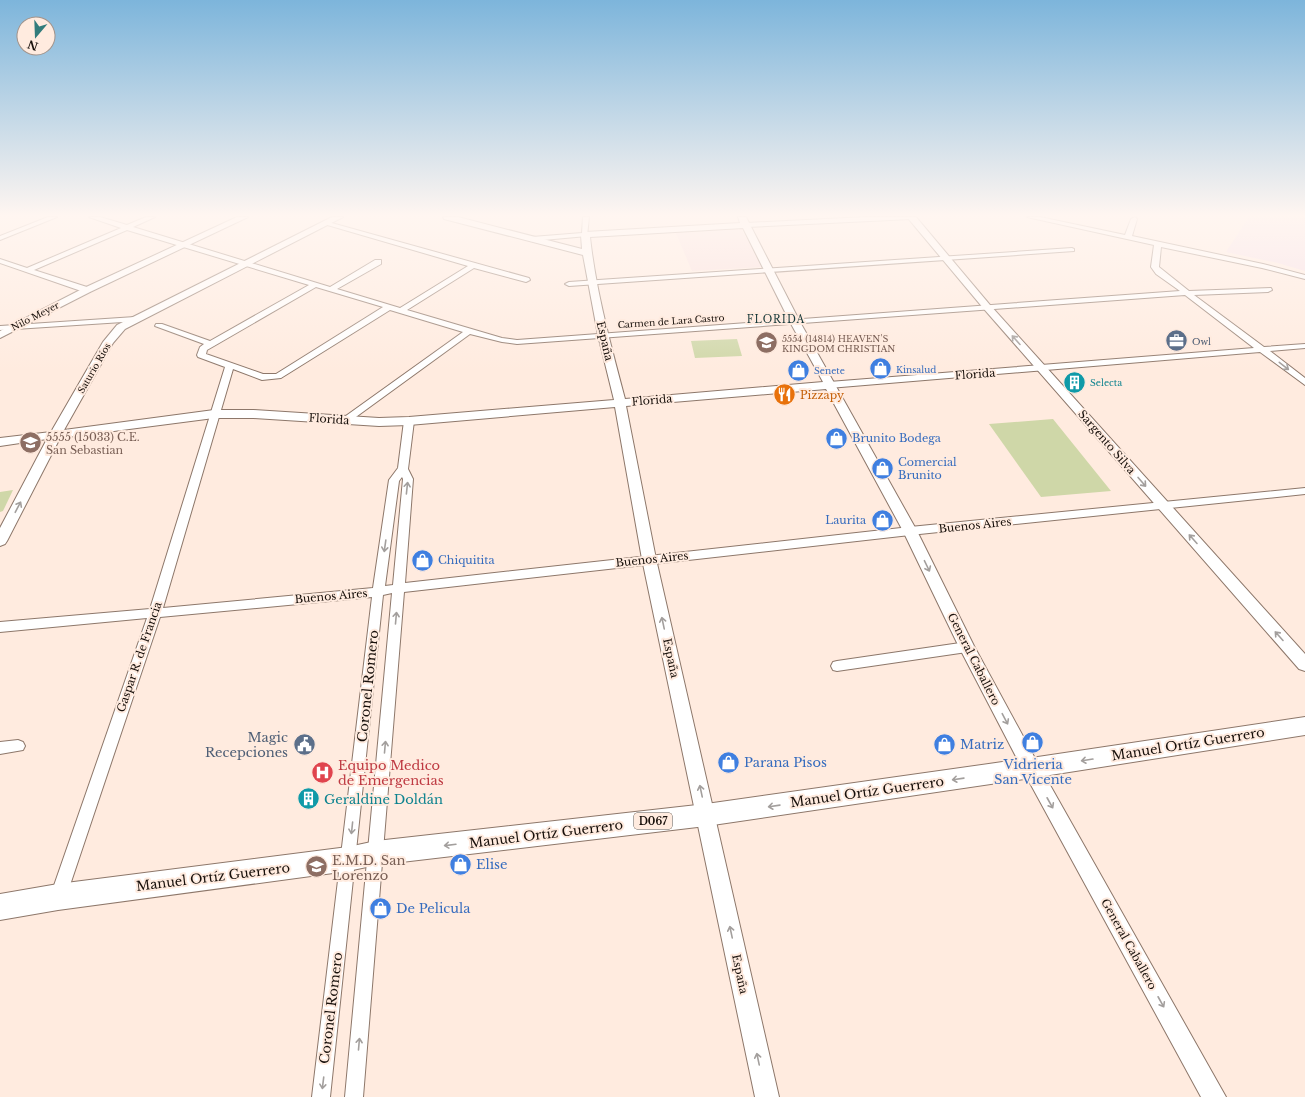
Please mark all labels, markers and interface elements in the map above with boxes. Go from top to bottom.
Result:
north arrow [16,16,56,56]
text: N [25,37,40,54]
street label: Nilo Meyer [9,299,61,333]
street label: Carmen de Lara Castro [617,312,725,330]
district label: FLORIDA [747,313,805,326]
street label: España [594,320,617,363]
office icon: Owl [1163,328,1189,354]
school or university icon: 5554 (14814) HEAVEN'S KINGDOM CHRISTIAN [753,330,779,356]
place label: 5554 (14814) HEAVEN'S KINGDOM CHRISTIAN [782,333,895,354]
one-way arrow [1012,335,1021,345]
place label: Owl [1192,336,1211,347]
street label: Saturio Ríos [75,341,113,395]
shop icon: Kinsalud [867,356,893,382]
shop icon: Senete [786,357,812,383]
one-way arrow [1278,362,1289,370]
place label: Kinsalud [896,364,936,375]
place label: Senete [814,365,845,376]
street label: Florida [954,366,997,382]
building icon: Selecta [1062,369,1088,395]
place label: Selecta [1090,377,1122,388]
restaurant icon: Pizzapy [772,382,798,408]
place label: Pizzapy [800,388,844,402]
street label: Florida [631,391,674,409]
street label: Sargento Silva [1075,407,1139,478]
street label: Florida [308,411,351,427]
shop icon: Brunito Bodega [823,425,849,451]
school or university icon: 5555 (15033) C.E. San Sebastian [17,430,43,456]
place label: 5555 (15033) C.E. San Sebastian [46,430,140,457]
place label: Brunito Bodega [852,431,942,445]
shop icon: Comercial Brunito [870,455,896,481]
place label: Comercial Brunito [898,455,957,482]
one-way arrow [1137,477,1146,487]
one-way arrow [404,482,411,495]
one-way arrow [15,501,22,513]
shop icon: Laurita [869,507,895,533]
place label: Laurita [825,513,867,527]
street label: Buenos Aires [938,514,1012,536]
one-way arrow [1188,534,1197,544]
one-way arrow [381,539,389,552]
shop icon: Chiquitita [409,547,435,573]
street label: Buenos Aires [615,548,689,570]
place label: Chiquitita [438,553,496,567]
one-way arrow [924,560,931,572]
street label: Buenos Aires [294,586,368,606]
street label: Gaspar R. de Francia [114,599,165,714]
street label: General Caballero [945,610,1003,708]
one-way arrow [392,612,399,625]
one-way arrow [659,617,667,630]
street label: Coronel Romero [354,629,382,743]
one-way arrow [1275,632,1284,642]
street label: España [660,637,682,680]
one-way arrow [1002,713,1009,725]
street label: Manuel Ortíz Guerrero [1110,723,1266,765]
place label: Magic Recepciones [205,729,288,761]
shop icon: Vidrieria San Vicente [1020,729,1046,755]
public building icon: Magic Recepciones [291,731,317,757]
shop icon: Matriz [931,731,957,757]
place label: Matriz [960,736,1004,753]
one-way arrow [381,741,388,754]
shop icon: Parana Pisos [716,749,742,775]
place label: Parana Pisos [744,754,827,771]
place label: Vidrieria San Vicente [994,756,1072,788]
one-way arrow [1081,756,1094,764]
place label: Equipo Medico de Emergencias [338,757,444,789]
hospital icon: Equipo Medico de Emergencias [309,759,335,785]
street label: Manuel Ortíz Guerrero [789,773,945,811]
one-way arrow [952,775,965,783]
one-way arrow [696,785,704,798]
building icon: Geraldine Doldán [295,786,321,812]
place label: Geraldine Doldán [324,791,443,808]
one-way arrow [1047,796,1054,808]
one-way arrow [768,802,781,810]
road number: D067 [634,813,672,829]
street label: Manuel Ortíz Guerrero [468,816,624,852]
one-way arrow [348,821,356,834]
one-way arrow [444,841,457,849]
shop icon: Elise [447,851,473,877]
place label: E.M.D. San Lorenzo [332,852,405,884]
school or university icon: E.M.D. San Lorenzo [303,854,329,880]
place label: Elise [476,856,507,873]
street label: Manuel Ortíz Guerrero [135,859,291,895]
shop icon: De Pelicula [368,895,394,921]
street label: General Caballero [1098,896,1160,992]
place label: De Pelicula [396,900,471,917]
one-way arrow [727,926,735,939]
street label: Coronel Romero [316,951,346,1065]
street label: España [729,953,751,996]
one-way arrow [1158,996,1165,1008]
one-way arrow [355,1038,362,1051]
one-way arrow [754,1053,762,1066]
one-way arrow [319,1076,327,1089]

